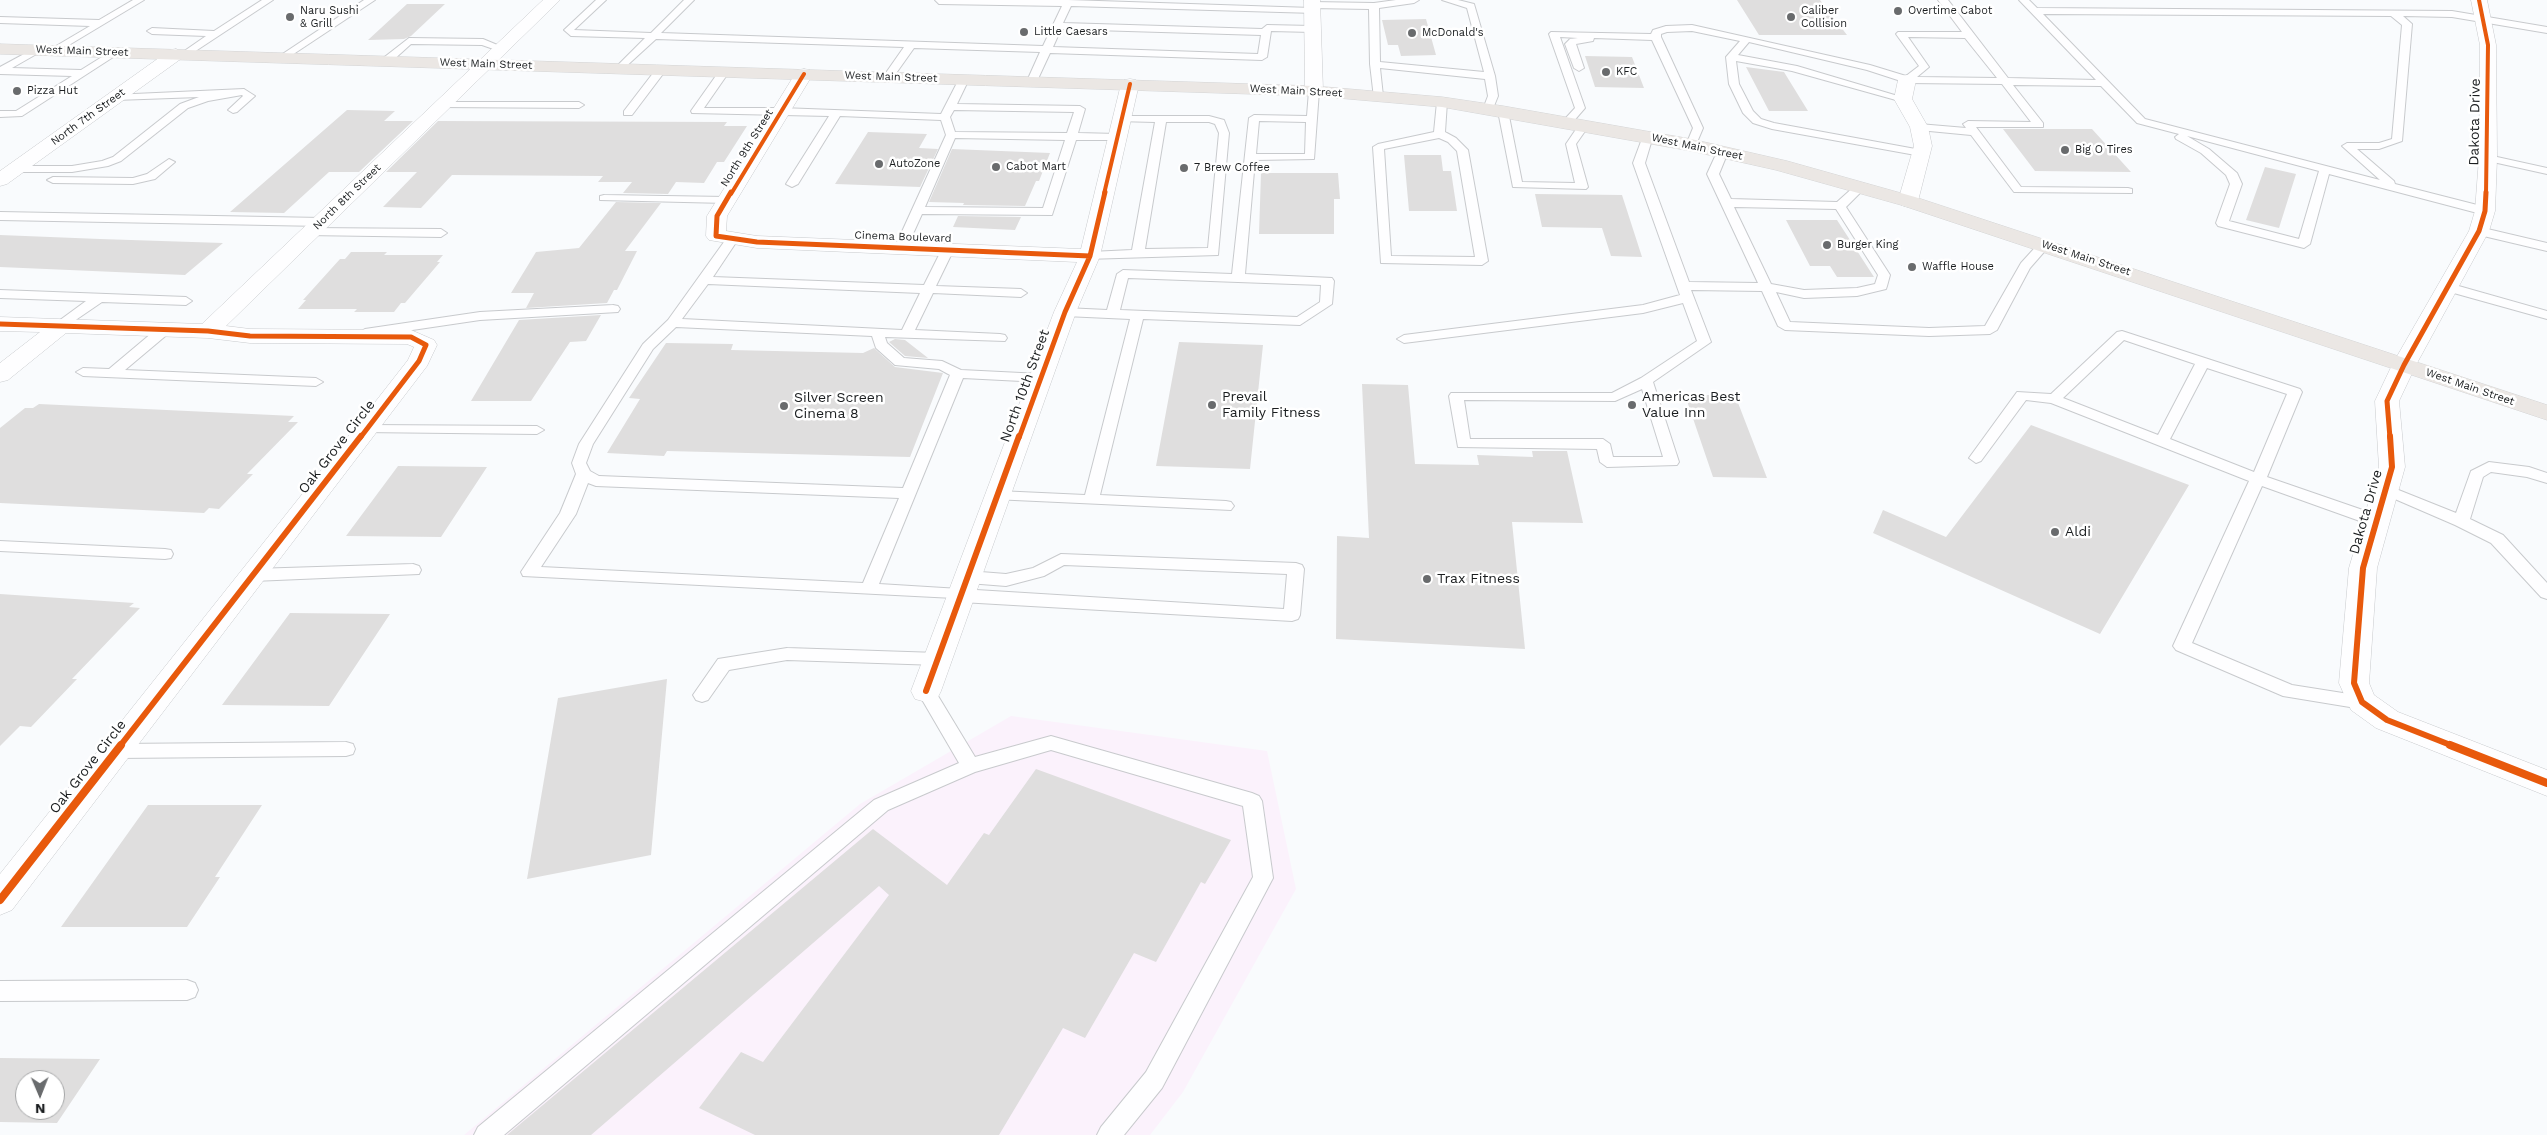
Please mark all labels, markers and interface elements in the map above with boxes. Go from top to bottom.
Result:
place label: Naru Sushi & Grill [300,4,359,30]
place label: Caliber Collision [1801,4,1847,30]
place label: Overtime Cabot [1908,4,1992,18]
marker: Overtime Cabot [1892,5,1904,17]
marker: Naru Sushi & Grill [284,11,296,23]
marker: Caliber Collision [1785,11,1797,23]
place label: Little Caesars [1034,25,1108,39]
marker: Little Caesars [1018,26,1030,38]
place label: McDonald's [1422,26,1484,40]
marker: McDonald's [1406,27,1418,39]
street label: West Main Street [35,43,129,59]
street label: West Main Street [439,56,533,72]
place label: KFC [1616,65,1637,79]
marker: KFC [1600,66,1612,78]
street label: West Main Street [844,69,938,85]
street label: Dakota Drive [2466,78,2484,166]
street label: West Main Street [1249,82,1343,100]
place label: Pizza Hut [27,84,78,98]
marker: Pizza Hut [11,85,23,97]
street label: North 7th Street [48,86,128,148]
street label: North 9th Street [718,107,776,189]
street label: West Main Street [1650,131,1744,163]
place label: Big O Tires [2075,143,2133,157]
marker: Big O Tires [2059,144,2071,156]
place label: AutoZone [889,157,940,171]
marker: AutoZone [873,158,885,170]
place label: Cabot Mart [1006,160,1066,174]
street label: North 8th Street [310,161,384,233]
marker: Cabot Mart [990,161,1002,173]
place label: 7 Brew Coffee [1194,161,1270,175]
marker: 7 Brew Coffee [1178,162,1190,174]
street label: Cinema Boulevard [854,229,952,245]
street label: West Main Street [2040,237,2132,279]
place label: Burger King [1837,238,1898,252]
marker: Burger King [1821,239,1833,251]
place label: Waffle House [1922,260,1994,274]
marker: Waffle House [1906,261,1918,273]
street label: North 10th Street [997,327,1053,445]
street label: West Main Street [2424,366,2516,408]
place label: Prevail Family Fitness [1222,389,1320,422]
place label: Americas Best Value Inn [1642,389,1740,422]
place label: Silver Screen Cinema 8 [794,390,884,422]
street label: Oak Grove Circle [295,397,379,497]
marker: Prevail Family Fitness [1206,399,1218,411]
marker: Americas Best Value Inn [1626,399,1638,411]
marker: Silver Screen Cinema 8 [778,400,790,412]
street label: Dakota Drive [2346,468,2386,556]
place label: Aldi [2065,524,2091,540]
marker: Aldi [2049,526,2061,538]
place label: Trax Fitness [1437,571,1520,587]
marker: Trax Fitness [1421,573,1433,585]
street label: Oak Grove Circle [46,717,130,817]
north arrow [15,1070,65,1120]
text: N [35,1101,46,1117]

